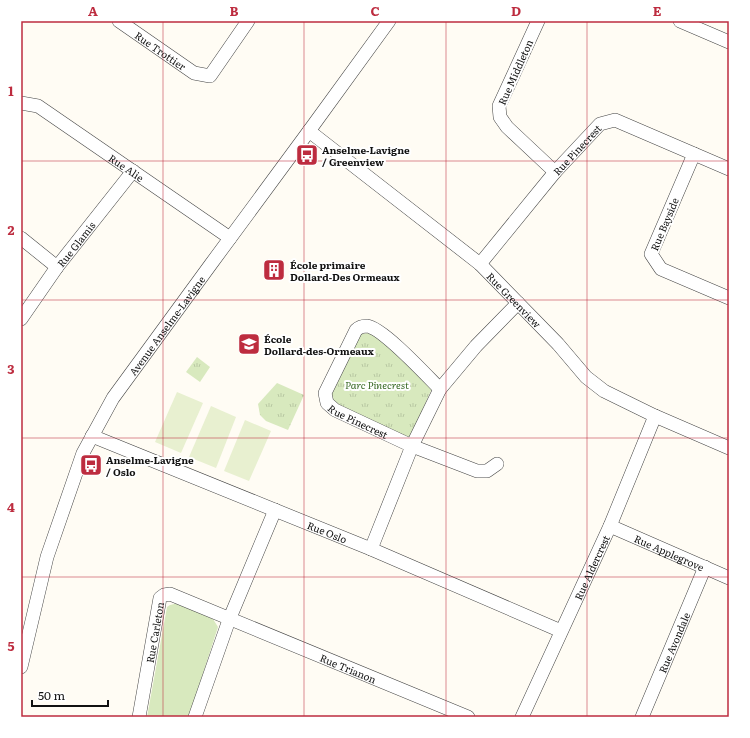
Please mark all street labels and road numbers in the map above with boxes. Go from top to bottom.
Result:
street label: Rue Trottier [132,27,190,73]
street label: Rue Middleton [494,36,536,107]
street label: Rue Pinecrest [549,120,604,178]
street label: Rue Alie [106,150,147,184]
street label: Rue Bayside [646,195,682,253]
street label: Rue Glamis [53,217,98,270]
street label: Rue Greenview [484,268,545,331]
street label: Avenue Anselme-Lavigne [125,272,208,378]
street label: Rue Pinecrest [325,400,391,441]
street label: Rue Oslo [305,517,350,546]
street label: Rue Applegrove [632,530,707,574]
street label: Rue Aldercrest [570,532,612,602]
street label: Rue Carleton [141,600,167,664]
street label: Rue Avondale [654,610,693,675]
street label: Rue Trianon [318,649,379,686]

